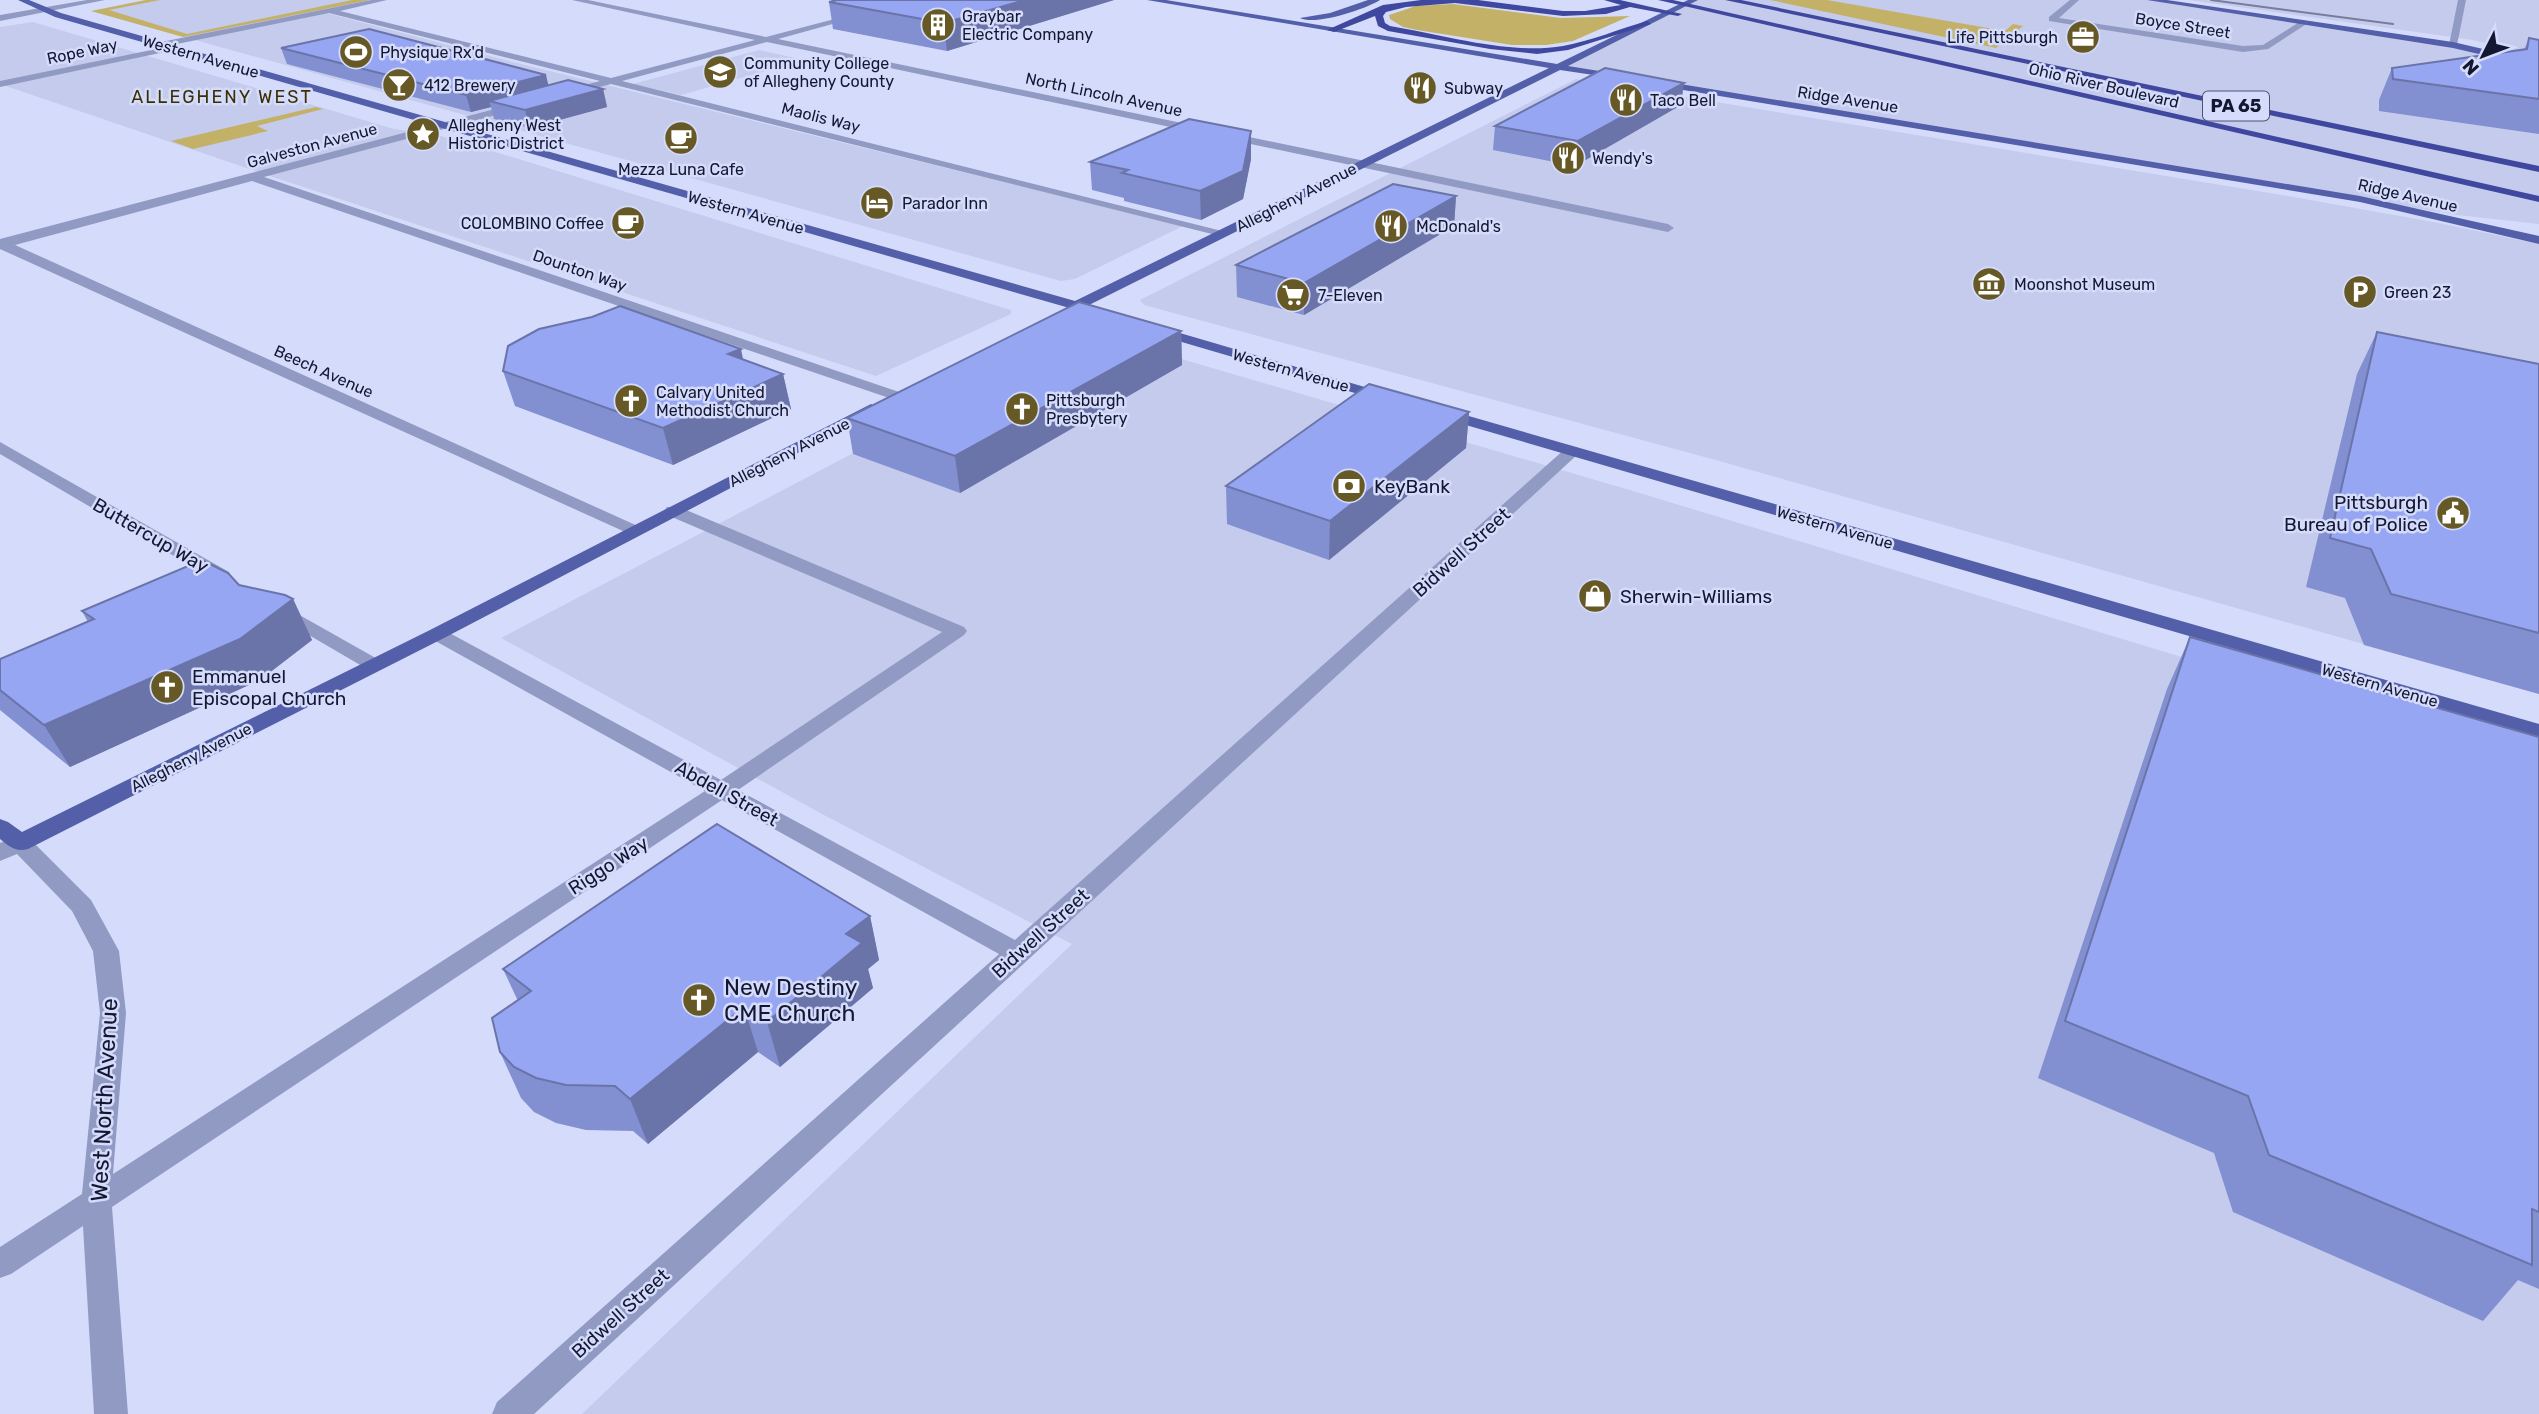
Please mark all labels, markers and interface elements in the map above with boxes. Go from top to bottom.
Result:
building icon: Graybar Electric Company [919,6,957,44]
place label: Graybar Electric Company [962,7,1093,44]
street label: Boyce Street [2134,9,2232,42]
office icon: Life Pittsburgh [2064,18,2102,56]
north arrow [2448,21,2518,91]
place label: Life Pittsburgh [1947,28,2058,47]
street label: Western Avenue [141,31,261,82]
sports icon: Physique Rx'd [337,33,375,71]
street label: Rope Way [45,35,119,68]
place label: Physique Rx'd [380,43,484,62]
school or university icon: Community College of Allegheny County [701,53,739,91]
place label: Community College of Allegheny County [744,54,894,91]
text: N [2458,54,2484,80]
street label: Ohio River Boulevard [2027,59,2181,112]
bar icon: 412 Brewery [380,66,418,104]
street label: North Lincoln Avenue [1024,69,1184,120]
restaurant icon: Subway [1401,69,1439,107]
place label: 412 Brewery [424,76,516,95]
place label: Subway [1444,79,1503,98]
restaurant icon: Taco Bell [1607,81,1645,119]
street label: Ridge Avenue [1796,82,1900,117]
district label: ALLEGHENY WEST [131,86,313,108]
place label: Taco Bell [1650,91,1716,110]
road number: PA 65 [2203,92,2269,120]
street label: Maolis Way [780,99,862,136]
place icon: Allegheny West Historic District [404,115,442,153]
place label: Allegheny West Historic District [448,116,564,153]
street label: Galveston Avenue [245,119,379,172]
cafe icon: Mezza Luna Cafe [662,119,700,157]
restaurant icon: Wendy's [1549,139,1587,177]
place label: Wendy's [1592,149,1653,168]
street label: Allegheny Avenue [1233,159,1360,236]
place label: Mezza Luna Cafe [618,160,744,179]
street label: Ridge Avenue [2356,175,2460,216]
hotel icon: Parador Inn [858,184,896,222]
street label: Western Avenue [686,187,806,238]
place label: Parador Inn [902,194,988,213]
cafe icon: COLOMBINO Coffee [609,204,647,242]
restaurant icon: McDonald's [1372,207,1410,245]
place label: COLOMBINO Coffee [461,214,604,233]
place label: McDonald's [1416,217,1501,236]
street label: Dounton Way [530,246,629,295]
museum icon: Moonshot Museum [1970,265,2008,303]
parking icon: Green 23 [2341,273,2379,311]
place label: Moonshot Museum [2014,275,2155,294]
supermarket icon: 7-Eleven [1274,276,1312,314]
place label: Green 23 [2384,283,2451,302]
place label: 7-Eleven [1318,286,1383,305]
street label: Beech Avenue [271,341,376,402]
street label: Western Avenue [1231,345,1351,396]
church icon: Calvary United Methodist Church [612,382,650,420]
place label: Calvary United Methodist Church [656,383,789,420]
church icon: Pittsburgh Presbytery [1003,390,1041,428]
place label: Pittsburgh Presbytery [1046,391,1128,428]
street label: Allegheny Avenue [726,414,853,491]
bank icon: KeyBank [1330,467,1368,505]
place label: KeyBank [1374,475,1450,498]
place label: Pittsburgh Bureau of Police [2284,491,2428,536]
street label: Buttercup Way [89,493,213,578]
public building icon: Pittsburgh Bureau of Police [2434,494,2472,532]
street label: Bidwell Street [1408,502,1515,602]
street label: Western Avenue [1775,502,1895,553]
shop icon: Sherwin-Williams [1576,577,1614,615]
place label: Sherwin-Williams [1620,585,1772,608]
street label: Western Avenue [2320,660,2440,711]
place label: Emmanuel Episcopal Church [192,665,346,710]
church icon: Emmanuel Episcopal Church [148,668,186,706]
street label: Allegheny Avenue [128,719,255,796]
street label: Abdell Street [671,756,783,832]
street label: Riggo Way [564,831,653,900]
street label: Bidwell Street [987,883,1094,983]
place label: New Destiny CME Church [724,973,858,1027]
church icon: New Destiny CME Church [680,981,718,1019]
street label: West North Avenue [85,998,123,1202]
street label: Bidwell Street [567,1263,674,1363]

